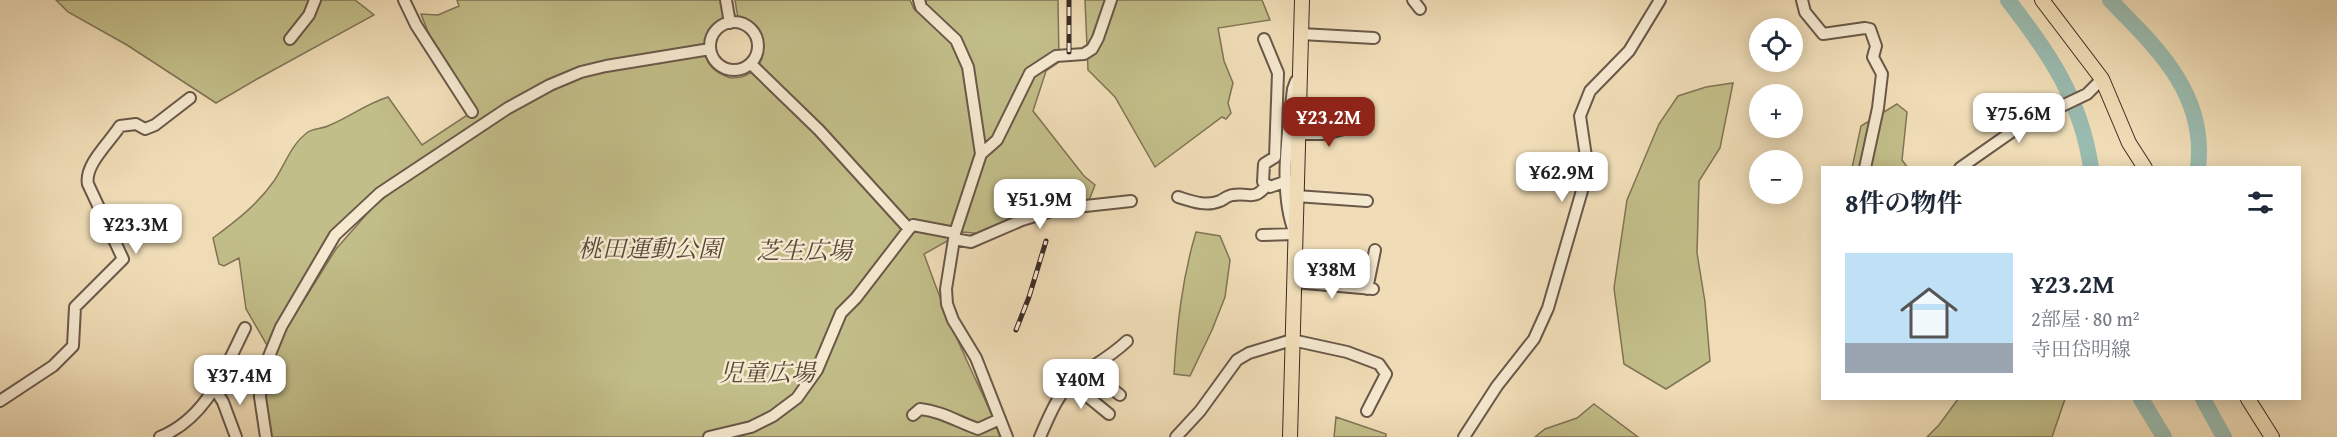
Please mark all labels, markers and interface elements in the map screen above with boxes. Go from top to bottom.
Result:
map controls [1749,18,1803,204]
button: locate [1749,18,1803,72]
button: + [1749,84,1803,138]
pin: ¥75.6M [1970,93,2068,144]
pin: ¥23.2M [1280,97,1378,148]
text: ¥75.6M [1987,98,2051,127]
text: ¥23.2M [1297,102,1361,131]
button: − [1749,150,1803,204]
pin: ¥62.9M [1513,152,1611,203]
text: ¥62.9M [1530,157,1594,186]
pin: ¥51.9M [991,179,1089,230]
text: 8件の物件 [1845,183,1962,222]
text: ¥51.9M [1008,184,1072,213]
icon: filters [2244,186,2277,219]
pin: ¥23.3M [87,204,185,255]
text: ¥23.3M [104,209,168,238]
park label: 桃田運動公園 [578,231,726,266]
park label: 芝生広場 [756,233,854,268]
pin: ¥38M [1296,249,1368,300]
text: ¥38M [1308,254,1356,283]
text: ¥23.2M [2031,264,2115,303]
icon: home [1893,277,1965,349]
text: 2部屋 · 80 m² [2031,304,2140,333]
text: 寺田岱明線 [2031,334,2131,363]
pin: ¥37.4M [191,355,289,406]
park label: 児童広場 [719,355,817,390]
pin: ¥40M [1045,359,1117,410]
text: ¥37.4M [208,360,272,389]
text: ¥40M [1057,364,1105,393]

